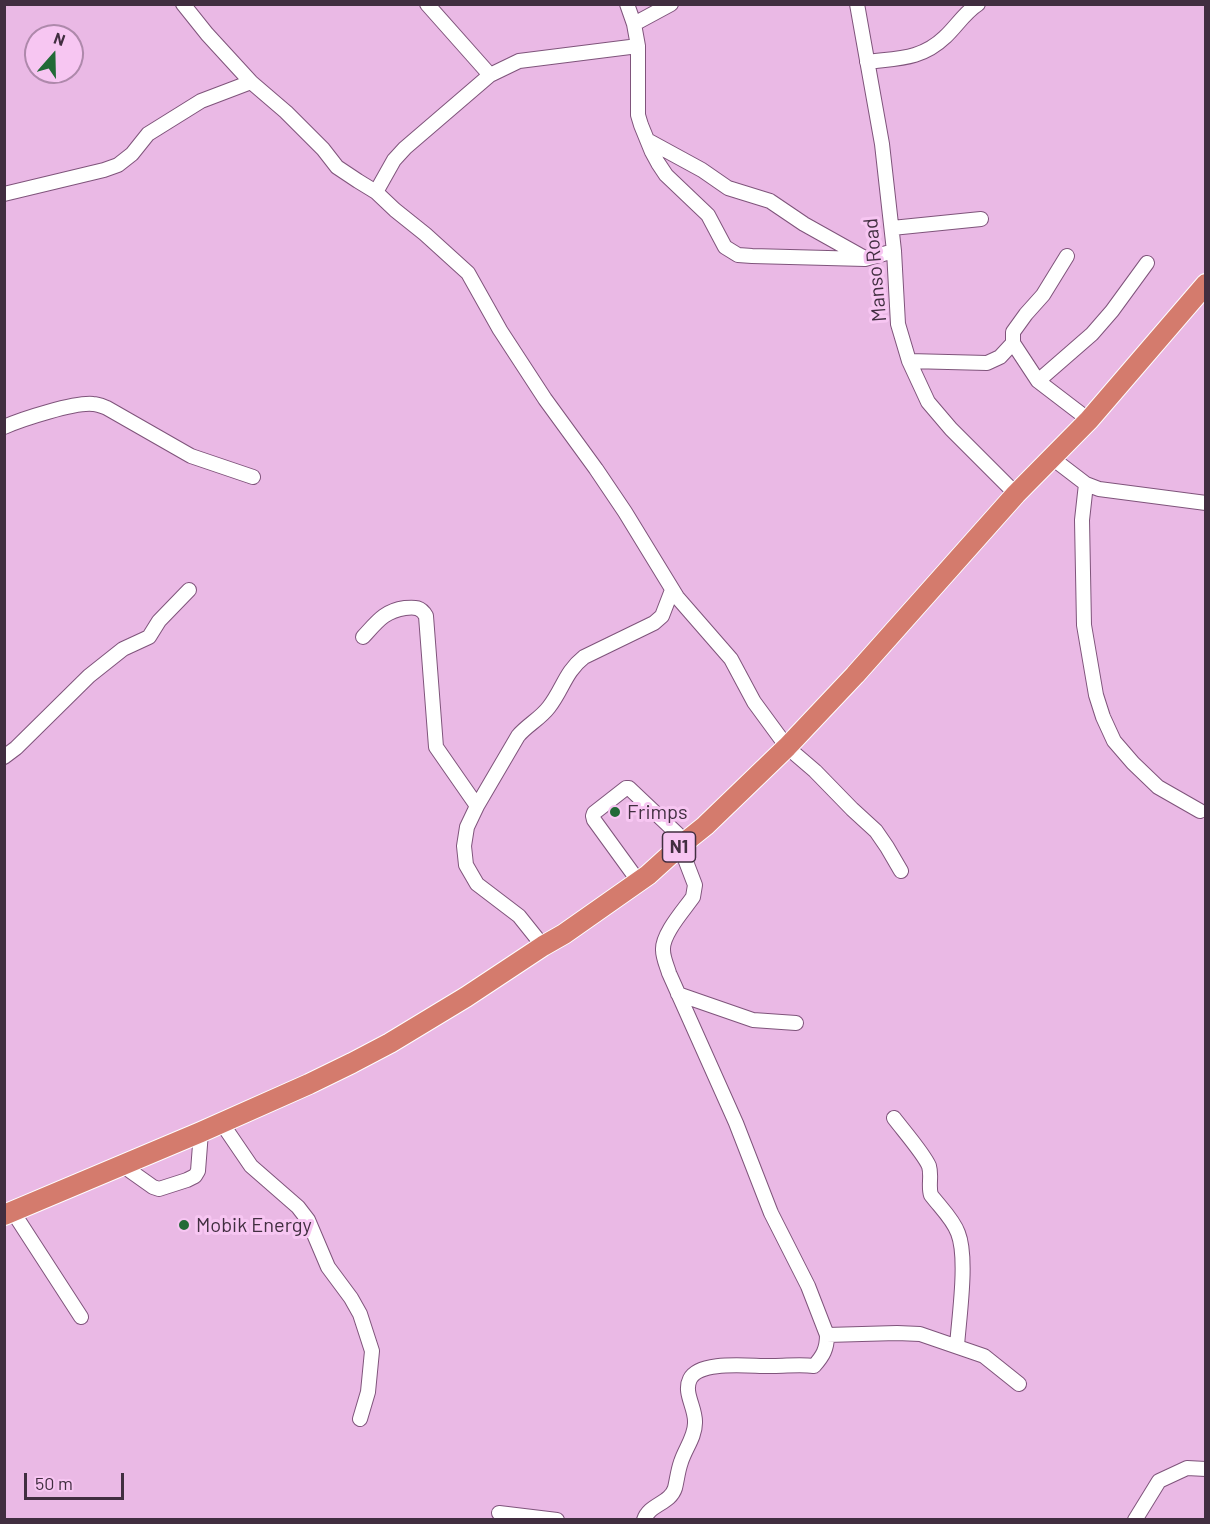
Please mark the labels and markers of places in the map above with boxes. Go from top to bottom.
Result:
place label: Frimps [627,800,688,824]
marker: Frimps [608,805,622,819]
place label: Mobik Energy [196,1213,312,1237]
marker: Mobik Energy [177,1218,191,1232]

